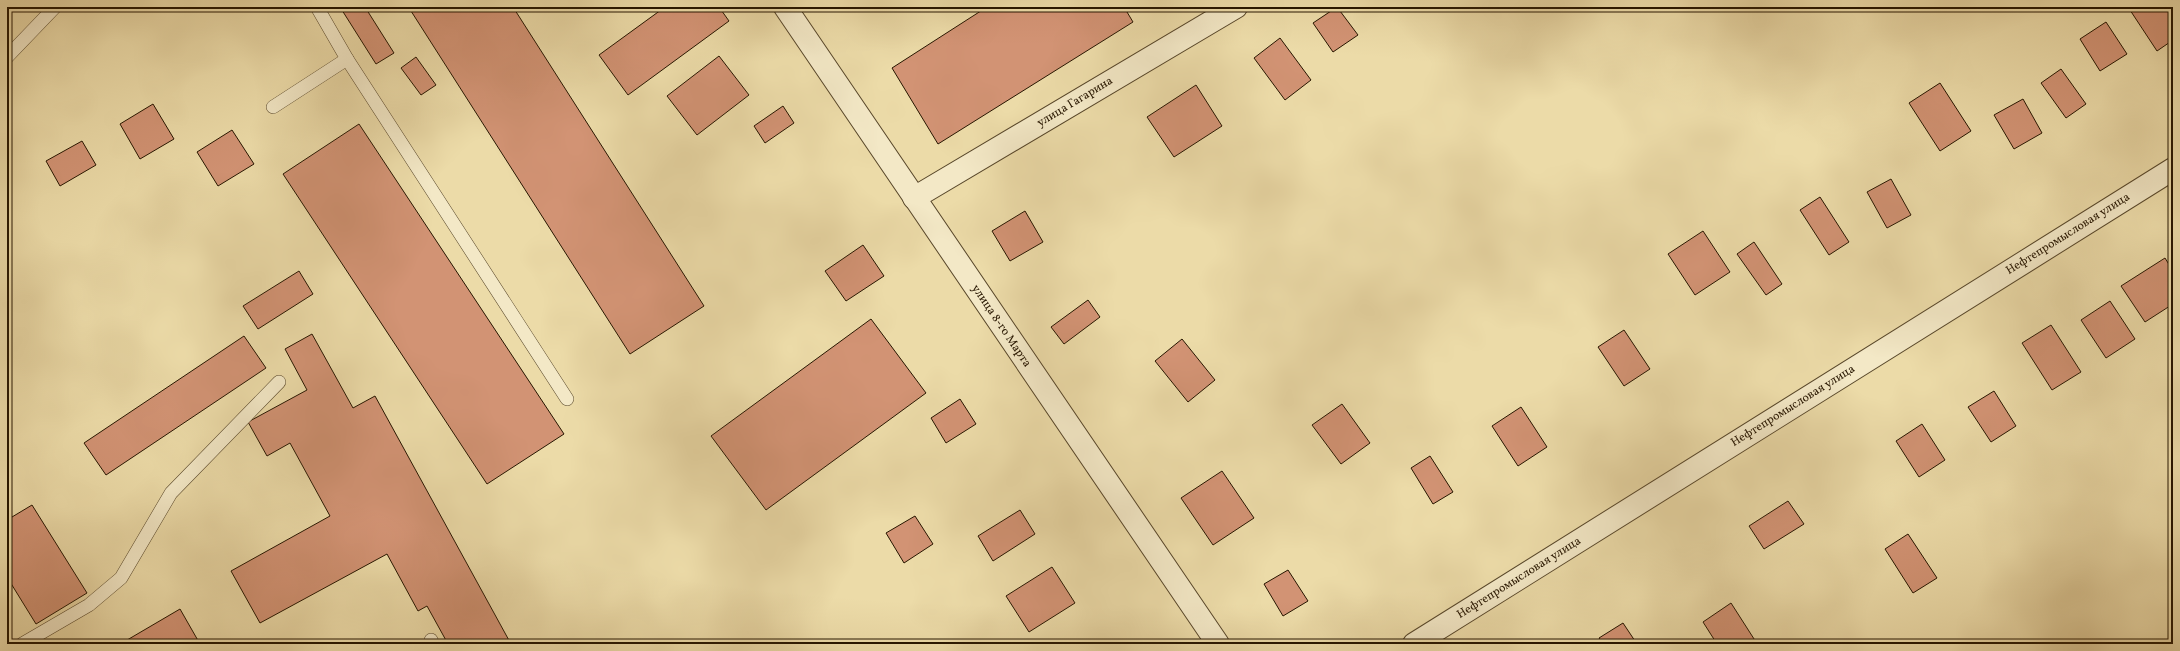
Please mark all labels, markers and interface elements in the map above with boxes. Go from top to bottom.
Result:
street label: улица Гагарина [1034,73,1116,131]
street label: Нефтепромысловая улица [2003,189,2133,279]
street label: улица 8-го Марта [967,282,1035,370]
street label: Нефтепромысловая улица [1728,361,1858,451]
street label: Нефтепромысловая улица [1454,533,1584,623]

